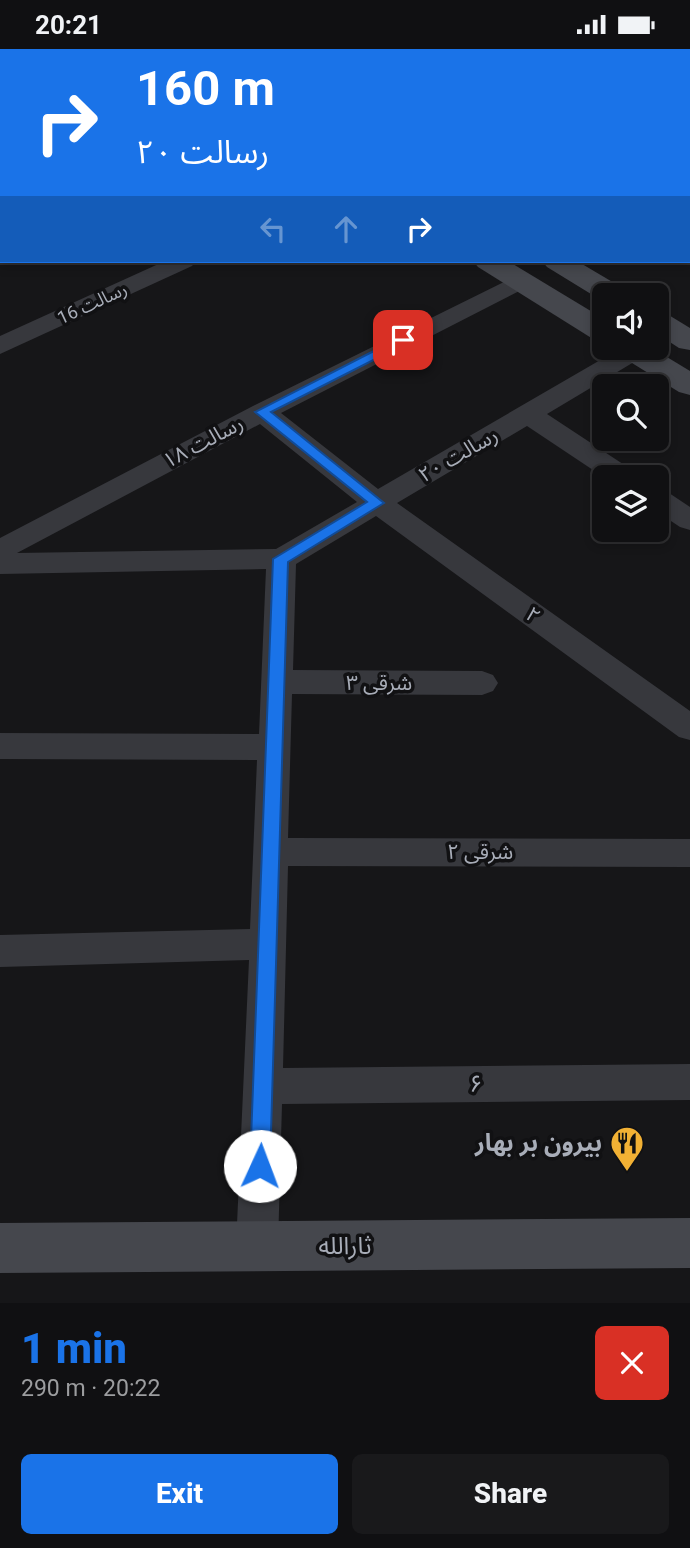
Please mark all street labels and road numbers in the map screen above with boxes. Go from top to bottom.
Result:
street label: رسالت 16 [54,278,131,329]
street label: رسالت ۱۸ [159,411,247,473]
street label: رسالت ۲۰ [414,423,502,487]
street label: ۲ [521,602,545,628]
street label: ۳ شرقی [346,671,412,695]
street label: ۲ شرقی [447,840,513,864]
street label: ۶ [469,1070,483,1098]
street label: ثارالله [318,1232,372,1260]

